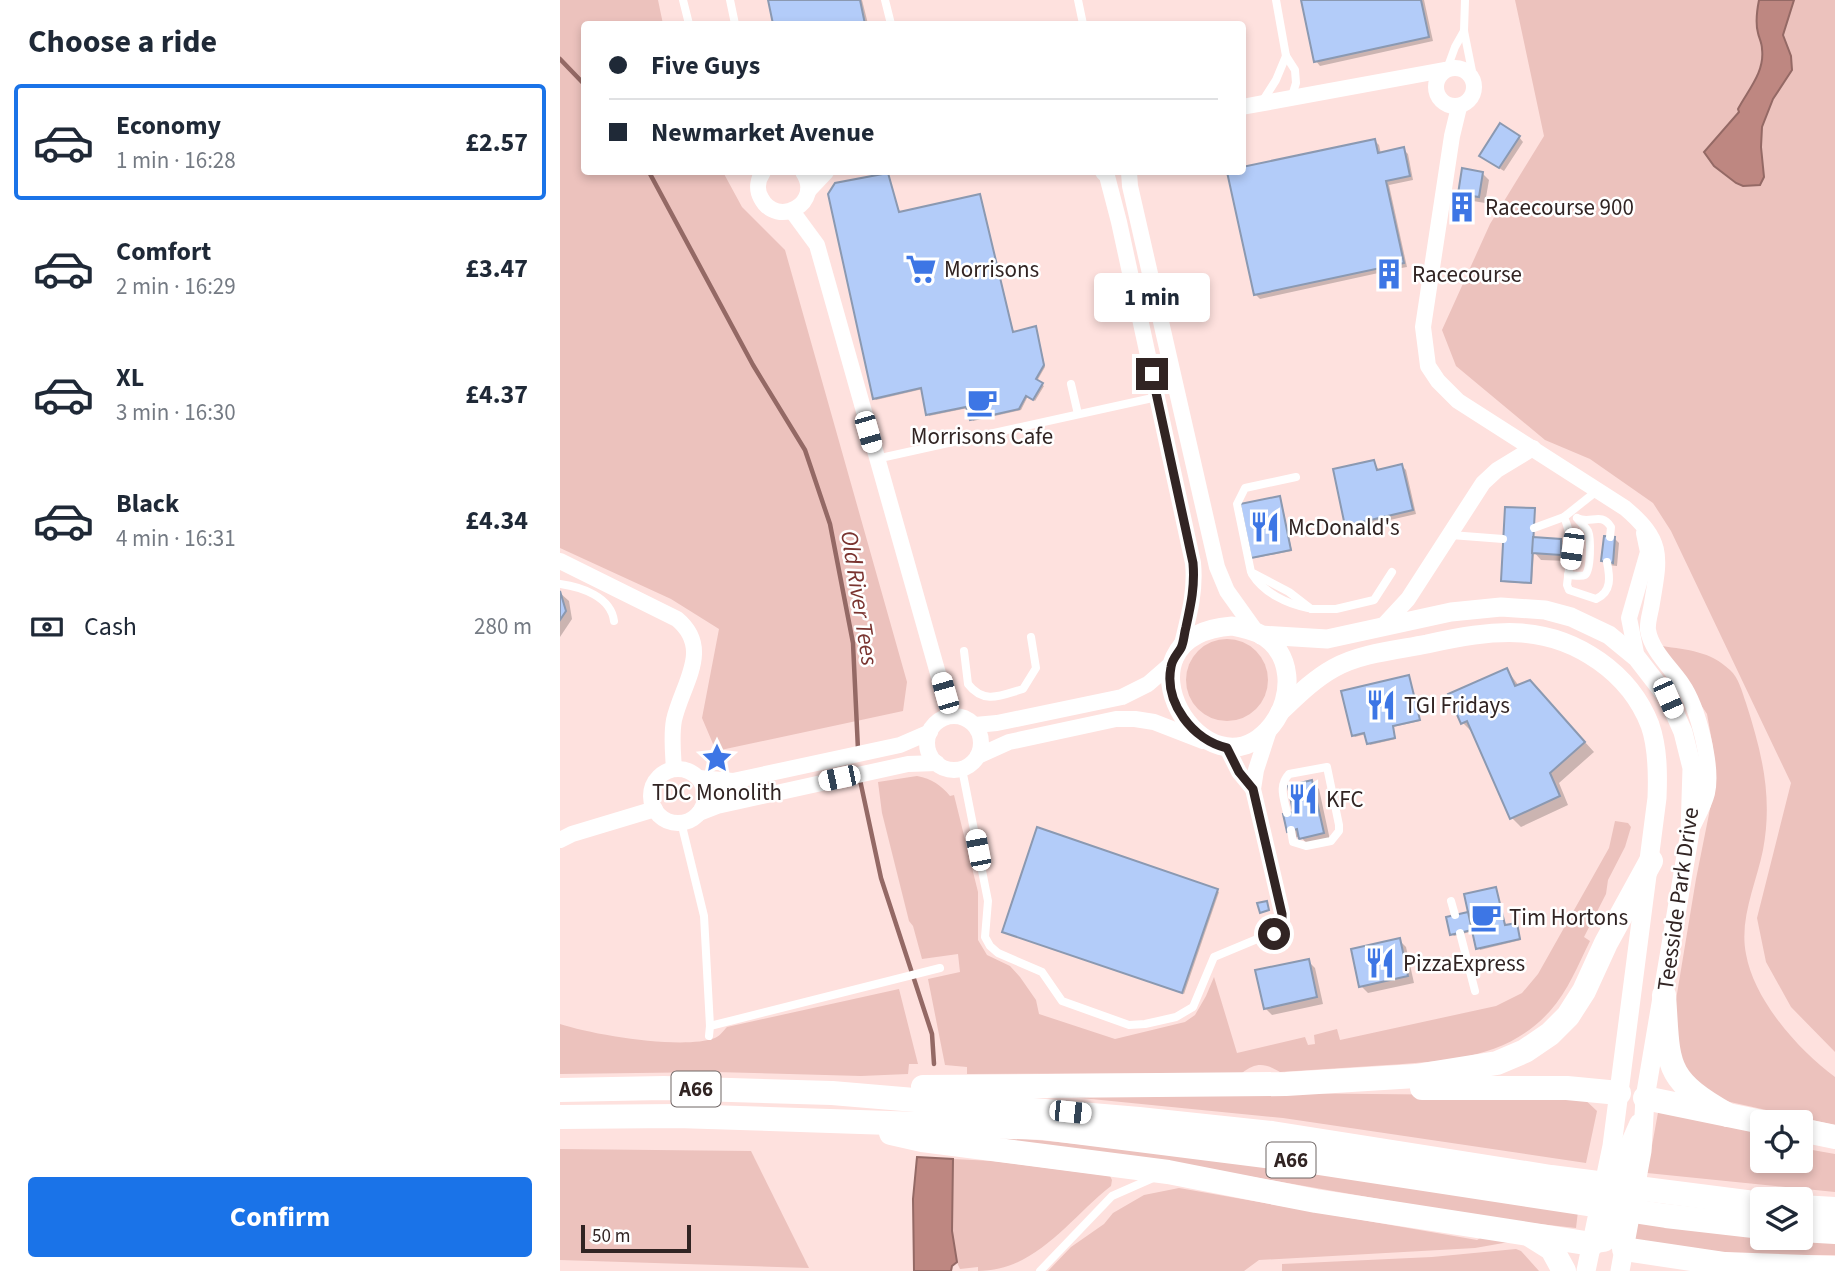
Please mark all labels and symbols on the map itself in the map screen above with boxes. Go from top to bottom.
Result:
building icon: Racecourse 900 [1445,190,1479,224]
place label: Racecourse 900 [1485,191,1634,224]
supermarket icon: Morrisons [904,252,938,286]
place label: Morrisons [944,253,1039,286]
building icon: Racecourse [1372,257,1406,291]
place label: Racecourse [1412,258,1522,291]
callout: 1 min [1094,272,1210,322]
route end [1136,358,1168,390]
cafe icon: Morrisons Cafe [965,385,999,419]
car [853,409,884,455]
place label: Morrisons Cafe [911,420,1053,453]
restaurant icon: McDonald's [1248,510,1282,544]
place label: McDonald's [1288,511,1400,544]
car [1559,527,1586,571]
water label: Old River Tees [831,528,887,668]
car [930,670,961,716]
car [1650,675,1687,721]
restaurant icon: TGI Fridays [1364,688,1398,722]
place label: TGI Fridays [1404,689,1510,722]
place icon: TDC Monolith [700,741,734,775]
car [817,763,862,793]
place label: TDC Monolith [652,776,782,809]
restaurant icon: KFC [1286,782,1320,816]
place label: KFC [1326,783,1364,816]
street label: Teesside Park Drive [1649,805,1707,993]
car [964,827,993,873]
cafe icon: Tim Hortons [1469,900,1503,934]
place label: Tim Hortons [1509,901,1628,934]
route start [1258,918,1290,950]
restaurant icon: PizzaExpress [1363,946,1397,980]
place label: PizzaExpress [1403,947,1525,980]
road number: A66 [671,1072,720,1106]
car [1049,1099,1092,1125]
road number: A66 [1266,1142,1316,1178]
scale bar [581,1222,691,1254]

